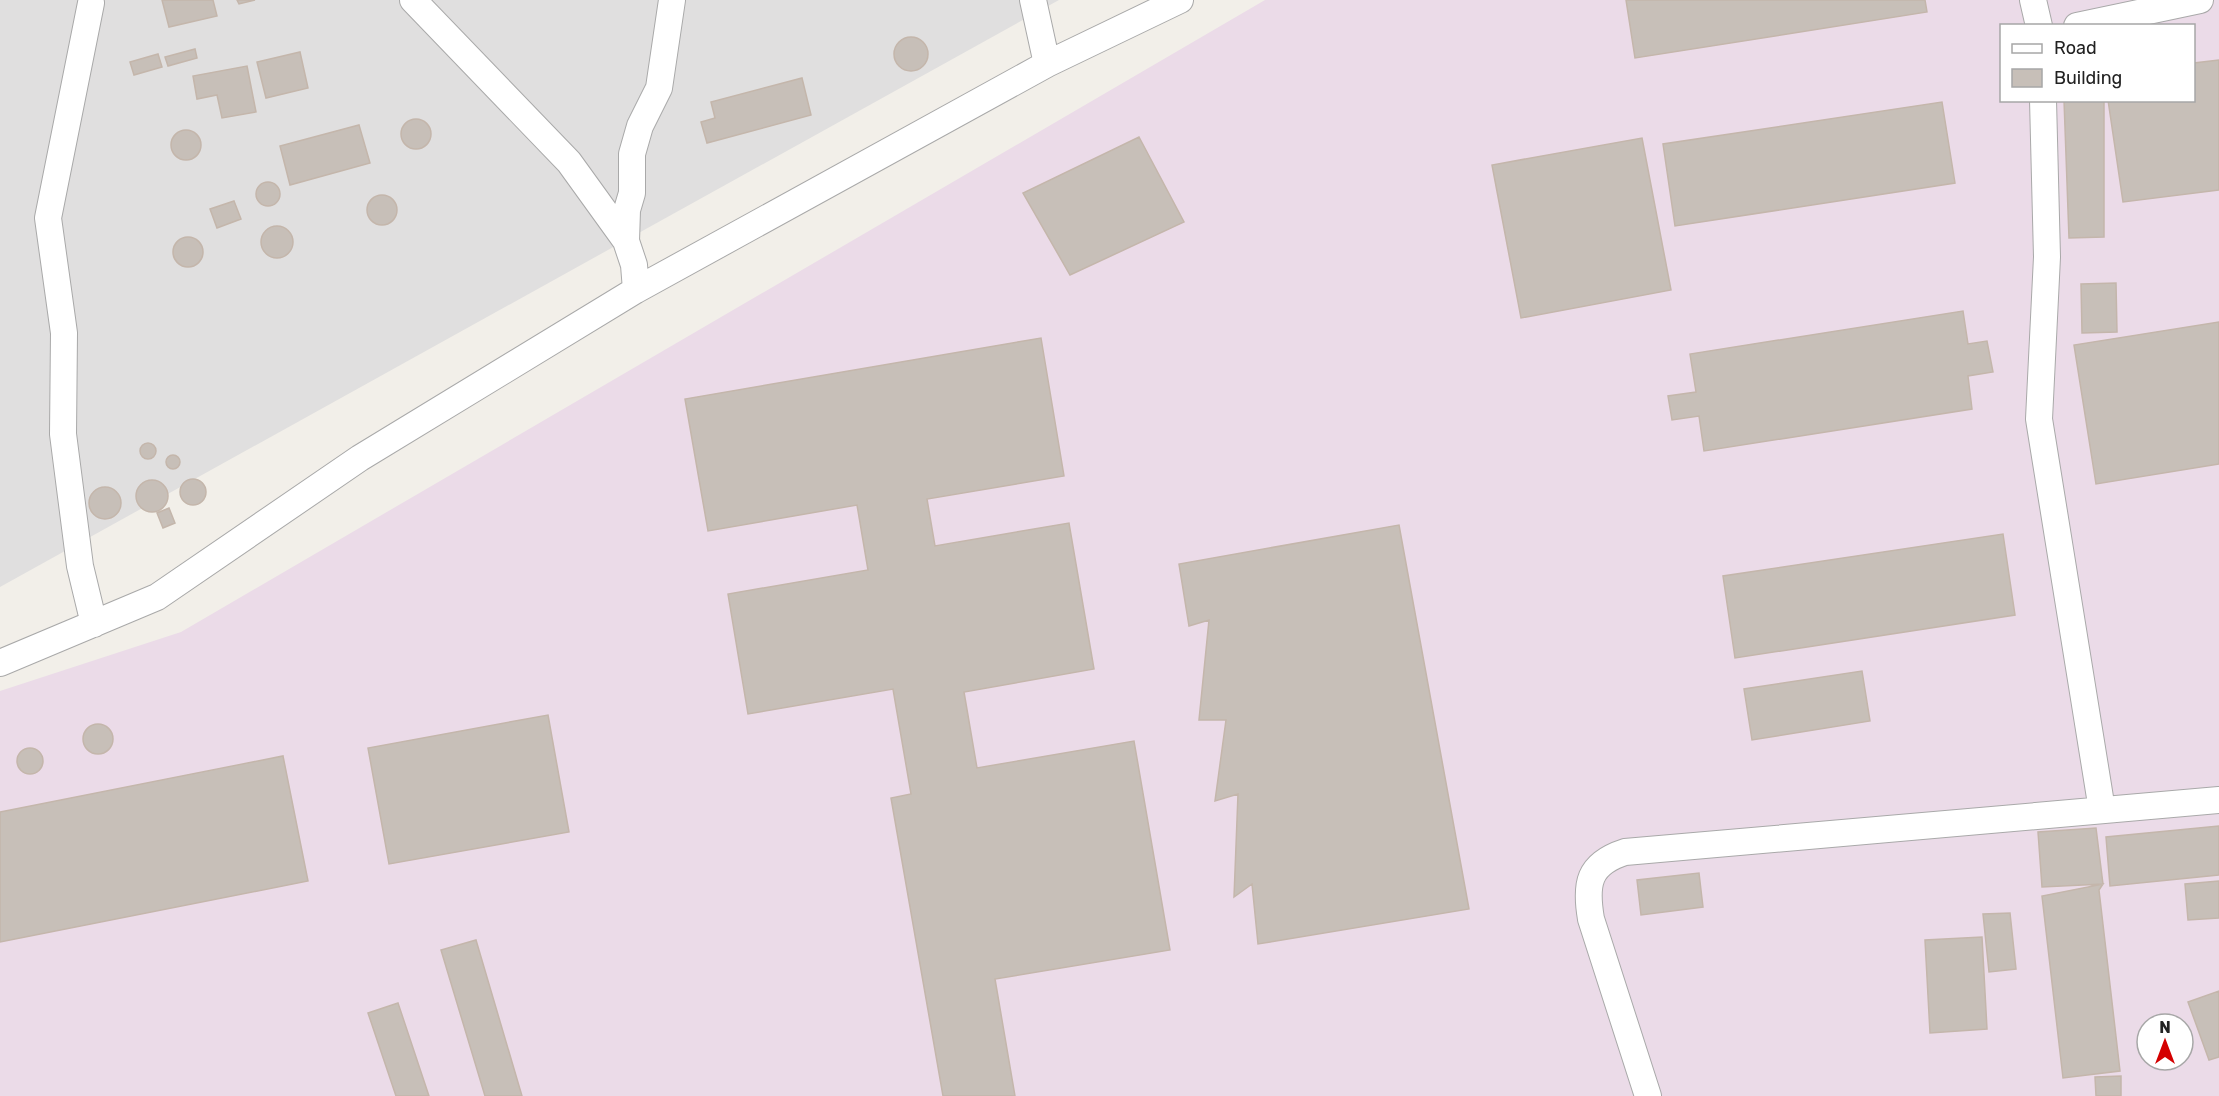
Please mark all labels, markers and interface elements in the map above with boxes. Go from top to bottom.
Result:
legend [2000,24,2195,102]
text: Road [2054,37,2097,59]
text: Building [2054,67,2122,89]
north arrow [2135,1012,2195,1072]
text: N [2159,1018,2171,1037]

